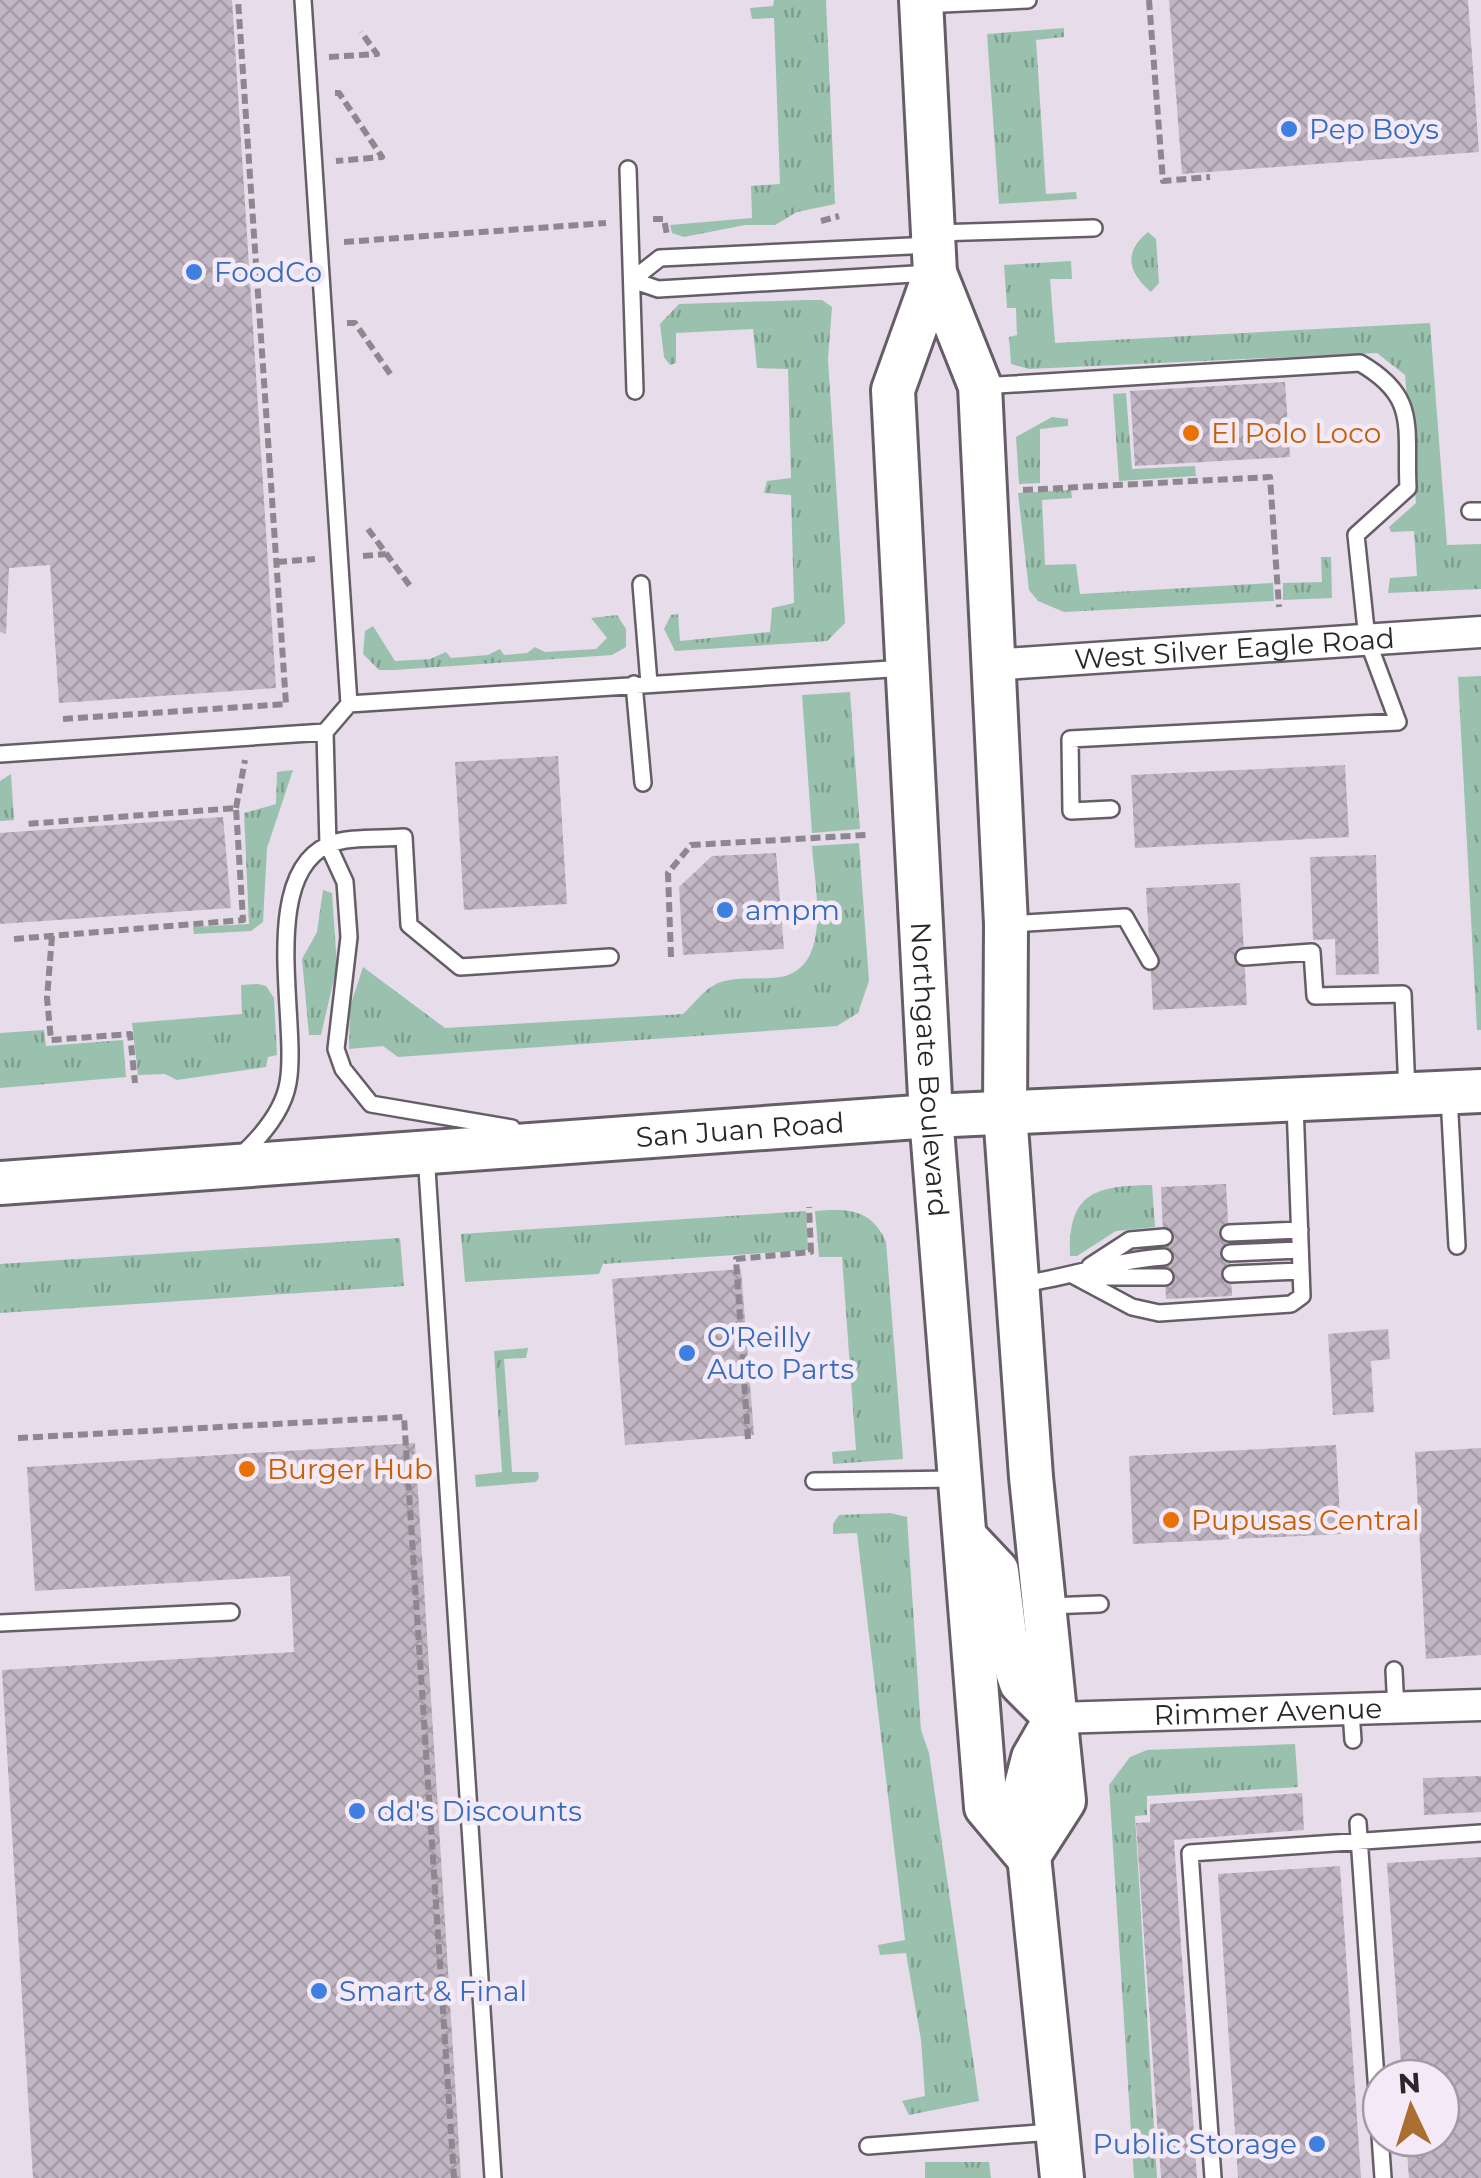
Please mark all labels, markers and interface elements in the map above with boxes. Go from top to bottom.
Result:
place label: Pep Boys [1309,112,1439,146]
marker: Pep Boys [1278,118,1300,140]
place label: FoodCo [214,255,322,289]
marker: FoodCo [183,261,205,283]
place label: El Polo Loco [1211,416,1381,450]
marker: El Polo Loco [1180,422,1202,444]
street label: West Silver Eagle Road [1073,621,1396,676]
place label: ampm [745,893,840,927]
marker: ampm [714,899,736,921]
street label: Northgate Boulevard [904,921,956,1218]
street label: San Juan Road [635,1105,846,1154]
place label: O'Reilly Auto Parts [707,1320,854,1386]
marker: O'Reilly Auto Parts [676,1342,698,1364]
place label: Burger Hub [267,1452,433,1486]
marker: Burger Hub [236,1458,258,1480]
place label: Pupusas Central [1191,1503,1419,1537]
marker: Pupusas Central [1160,1509,1182,1531]
street label: Rimmer Avenue [1153,1691,1383,1732]
place label: dd's Discounts [377,1794,582,1828]
marker: dd's Discounts [346,1800,368,1822]
place label: Smart & Final [339,1974,527,2008]
marker: Smart & Final [308,1980,330,2002]
north arrow [1361,2058,1461,2158]
text: N [1397,2065,1422,2101]
place label: Public Storage [1093,2127,1297,2161]
marker: Public Storage [1306,2133,1328,2155]

